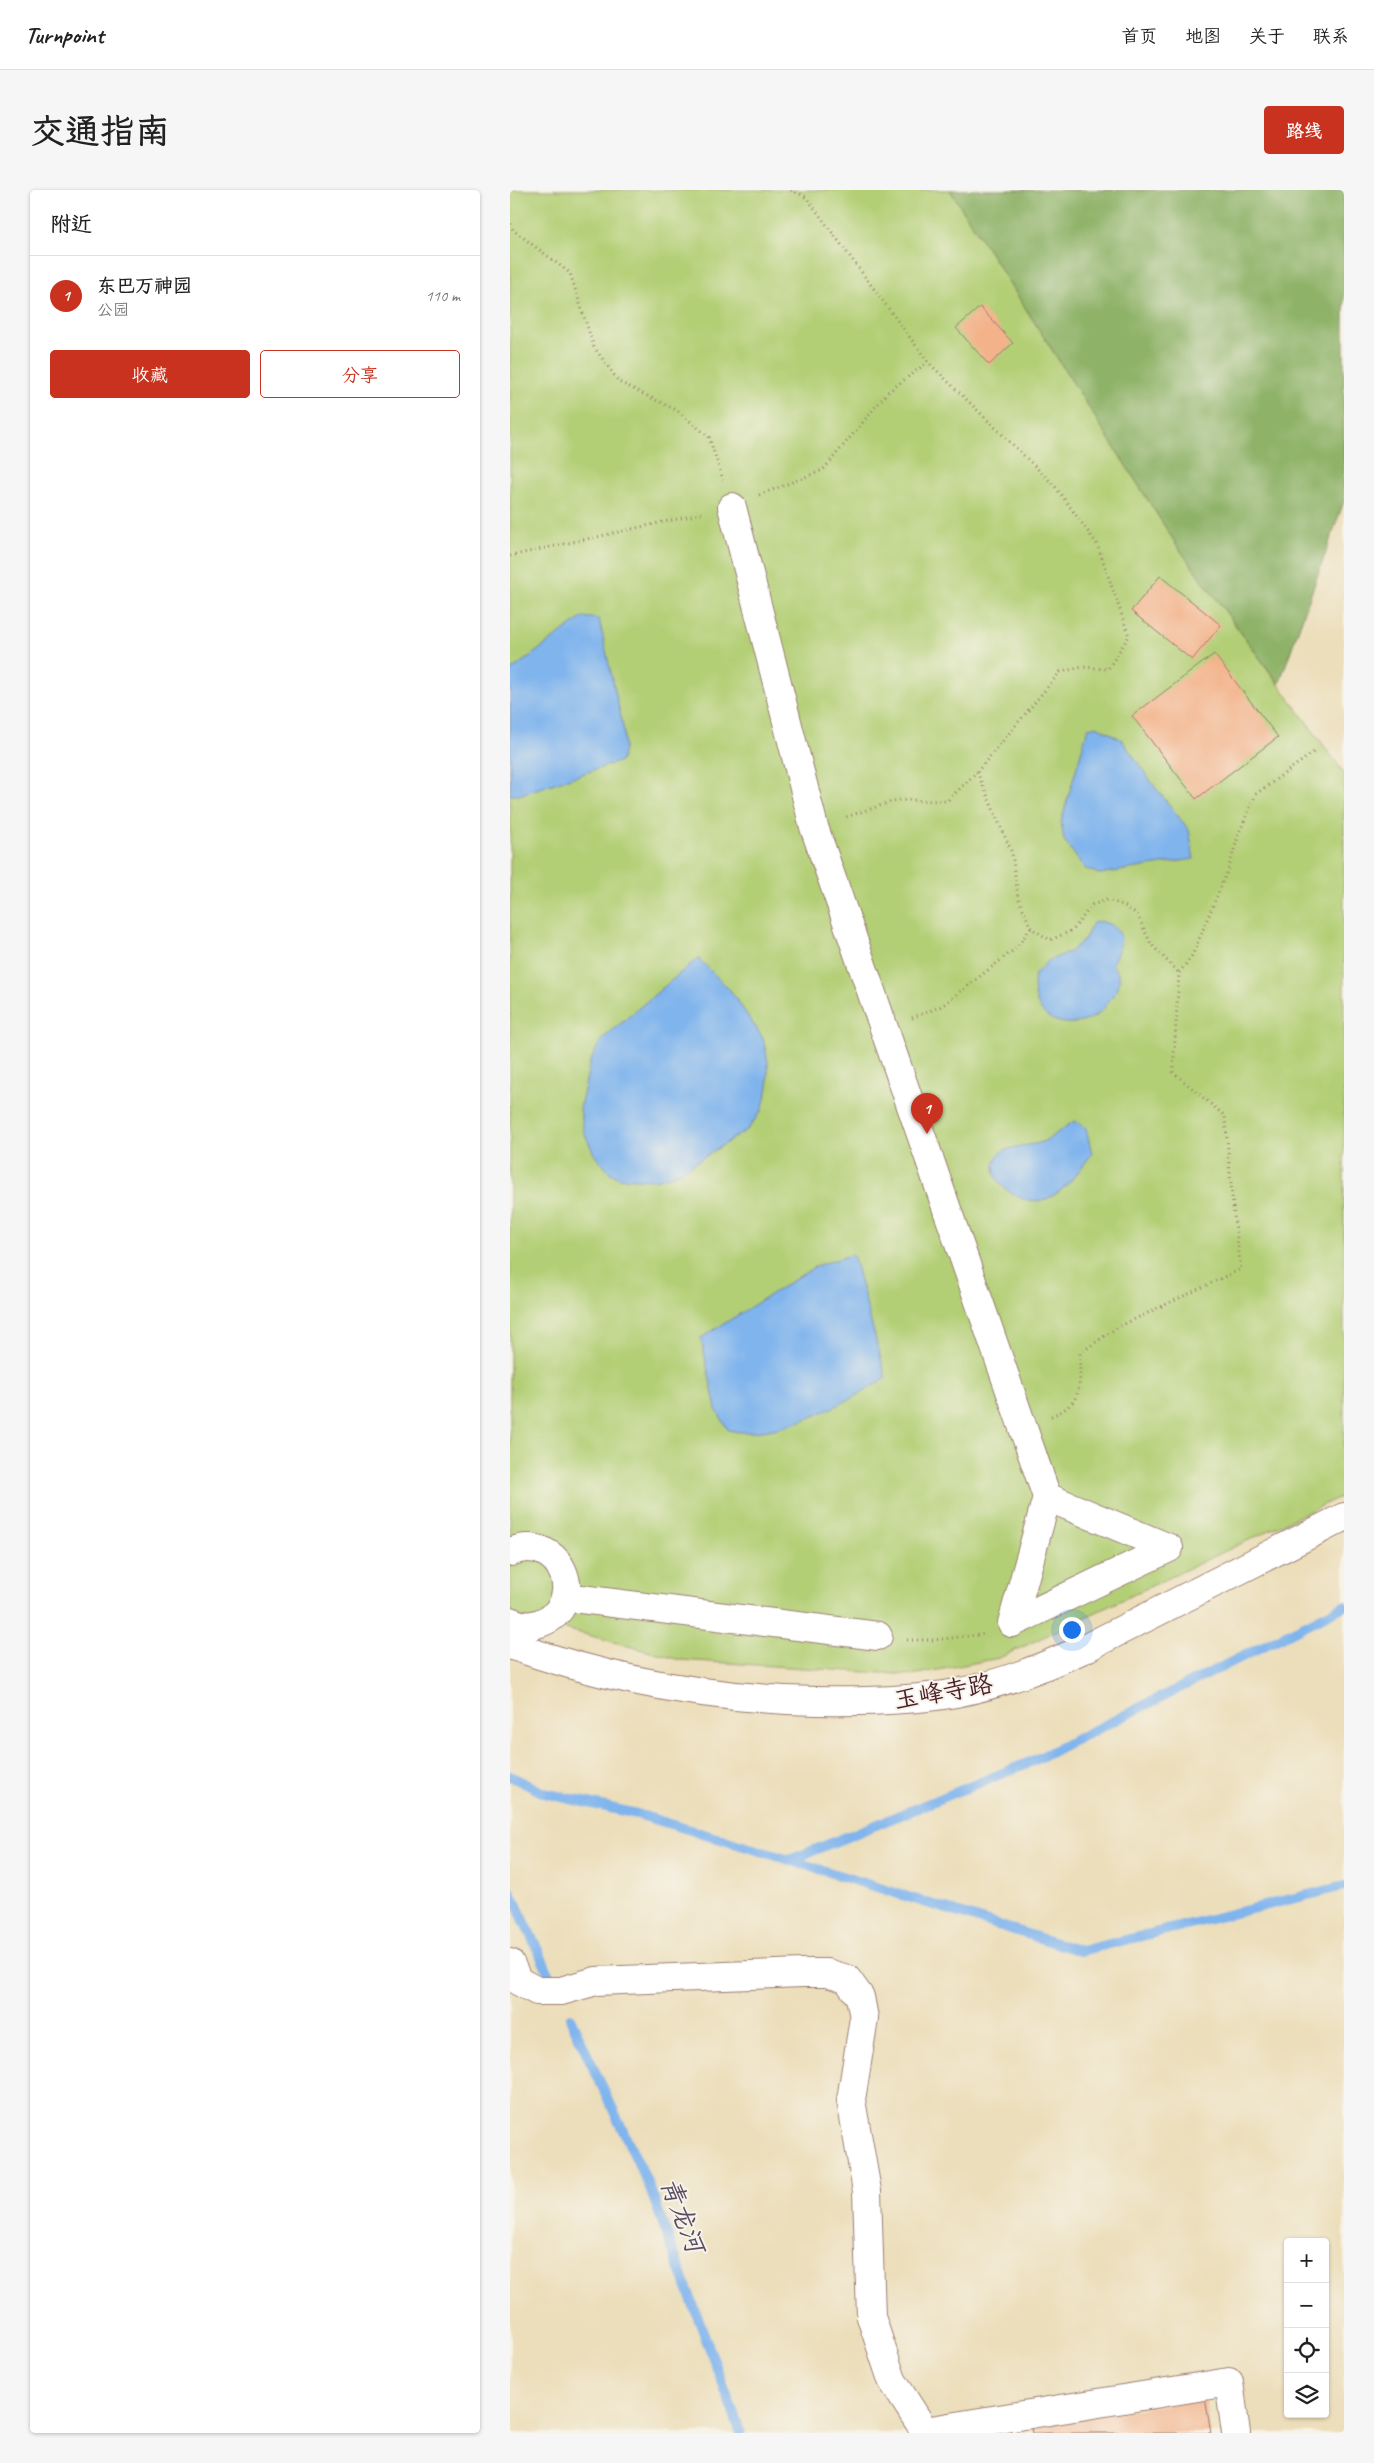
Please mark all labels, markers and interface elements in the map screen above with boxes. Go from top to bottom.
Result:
text: Turnpoint [25,20,104,50]
text: 首页 [1121,25,1157,47]
text: 地图 [1185,25,1221,47]
text: 关于 [1249,25,1285,47]
text: 联系 [1313,25,1349,47]
button: 路线 [1264,106,1344,154]
text: 交通指南 [30,109,170,154]
text: 附近 [50,211,92,237]
text: 东巴万神园 [97,274,192,298]
text: 1 [62,286,70,306]
text: 110 m [426,286,460,306]
text: 公园 [97,300,129,320]
button: 收藏 [50,350,250,398]
button: 分享 [260,350,460,398]
pin: 1 [911,1093,943,1134]
your location [1059,1617,1085,1643]
street label: 玉峰寺路 [891,1668,995,1716]
water label: 青龙河 [653,2173,713,2261]
map controls [1284,2238,1329,2418]
button: + [1284,2238,1329,2283]
button: − [1284,2283,1329,2328]
button: locate [1284,2328,1329,2373]
button: layers [1284,2373,1329,2418]

